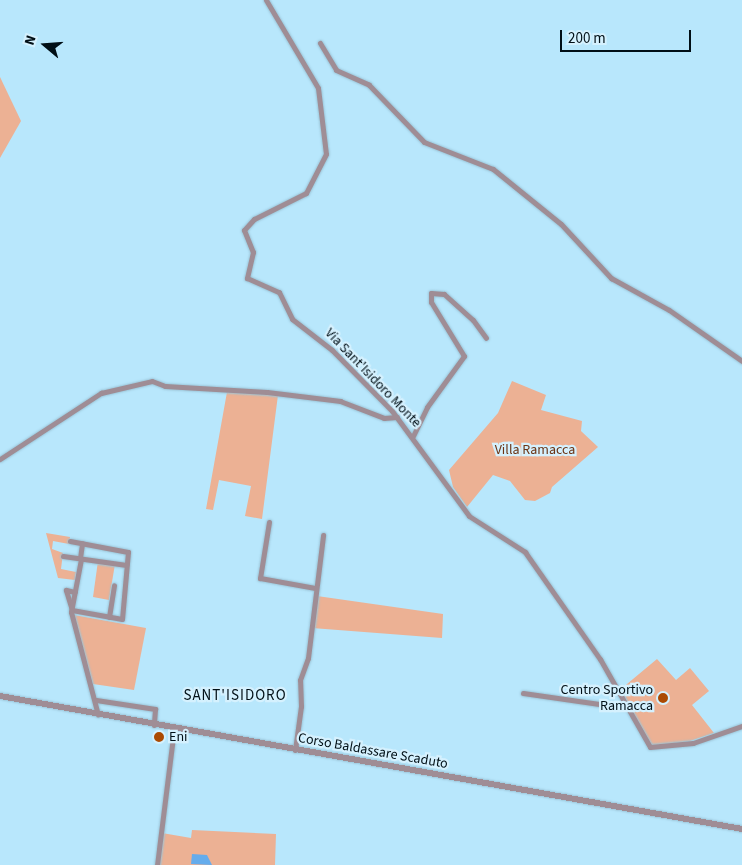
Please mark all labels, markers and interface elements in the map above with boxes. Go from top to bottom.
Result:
north arrow [20,20,70,70]
scale bar [562,20,693,52]
text: 200 m [568,28,606,49]
text: N [20,33,42,48]
street label: Via Sant'Isidoro Monte [321,325,425,431]
park label: Villa Ramacca [495,442,575,458]
place label: Centro Sportivo Ramacca [561,682,653,714]
district label: SANT'ISIDORO [182,687,288,705]
marker: Centro Sportivo Ramacca [657,692,669,704]
place label: Eni [169,729,187,745]
street label: Corso Baldassare Scaduto [297,730,449,772]
marker: Eni [153,731,165,743]

